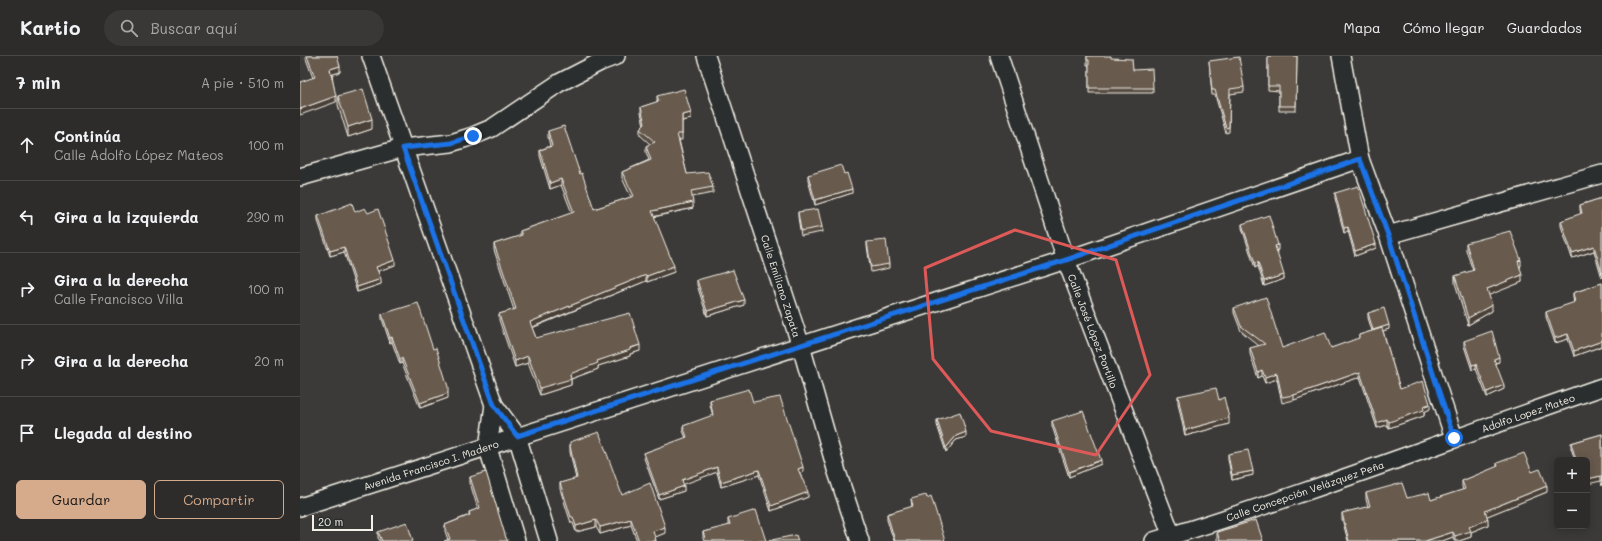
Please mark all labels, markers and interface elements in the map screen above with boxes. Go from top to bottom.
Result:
search box [104,10,384,46]
text: Kartio [20,15,80,40]
icon: search [118,17,140,39]
text: Buscar aquí [150,18,238,38]
text: Mapa [1344,18,1381,37]
text: Cómo llegar [1403,18,1485,37]
text: Guardados [1507,18,1582,37]
text: 7 min [16,71,61,93]
text: A pie · 510 m [201,74,284,91]
text: Continúa [54,126,121,146]
route end [464,127,482,145]
icon: ahead [16,134,38,156]
text: 100 m [248,136,284,153]
text: Calle Adolfo López Mateos [54,146,224,163]
icon: left [16,206,38,228]
text: Gira a la izquierda [54,207,199,227]
text: 290 m [247,208,284,225]
street label: Calle Emiliano Zapata [758,233,804,339]
text: Gira a la derecha [54,270,188,290]
street label: Calle José López Portillo [1065,272,1121,390]
icon: right [16,278,38,300]
text: 100 m [248,280,284,297]
text: Calle Francisco Villa [54,290,184,307]
icon: right [16,350,38,372]
text: Gira a la derecha [54,351,188,371]
text: 20 m [254,352,284,369]
street label: Adolfo Lopez Mateo [1480,390,1577,436]
icon: arrive [16,422,38,444]
text: Llegada al destino [54,423,192,443]
route start [1445,429,1463,447]
street label: Avenida Francisco I. Madero [362,437,500,493]
street label: Calle Concepción Velázquez Peña [1224,457,1386,525]
map controls [1554,457,1590,529]
button: + [1554,457,1590,493]
button: Guardar [16,480,146,519]
button: Compartir [154,480,284,519]
button: − [1554,493,1590,529]
scale bar [312,513,373,532]
text: 20 m [318,514,343,529]

